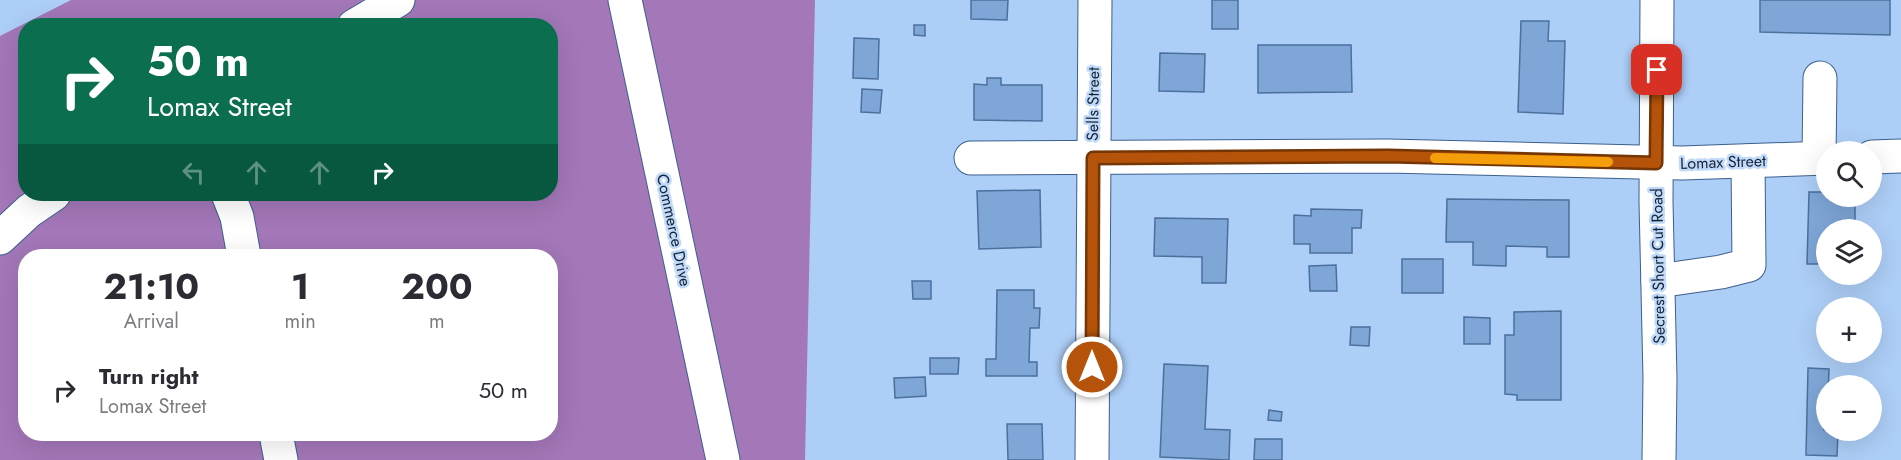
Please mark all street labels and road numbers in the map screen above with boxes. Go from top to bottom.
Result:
street label: Sells Street [1081,67,1105,141]
street label: Lomax Street [1680,149,1766,175]
street label: Commerce Drive [651,172,697,288]
street label: Secrest Short Cut Road [1645,188,1671,344]

